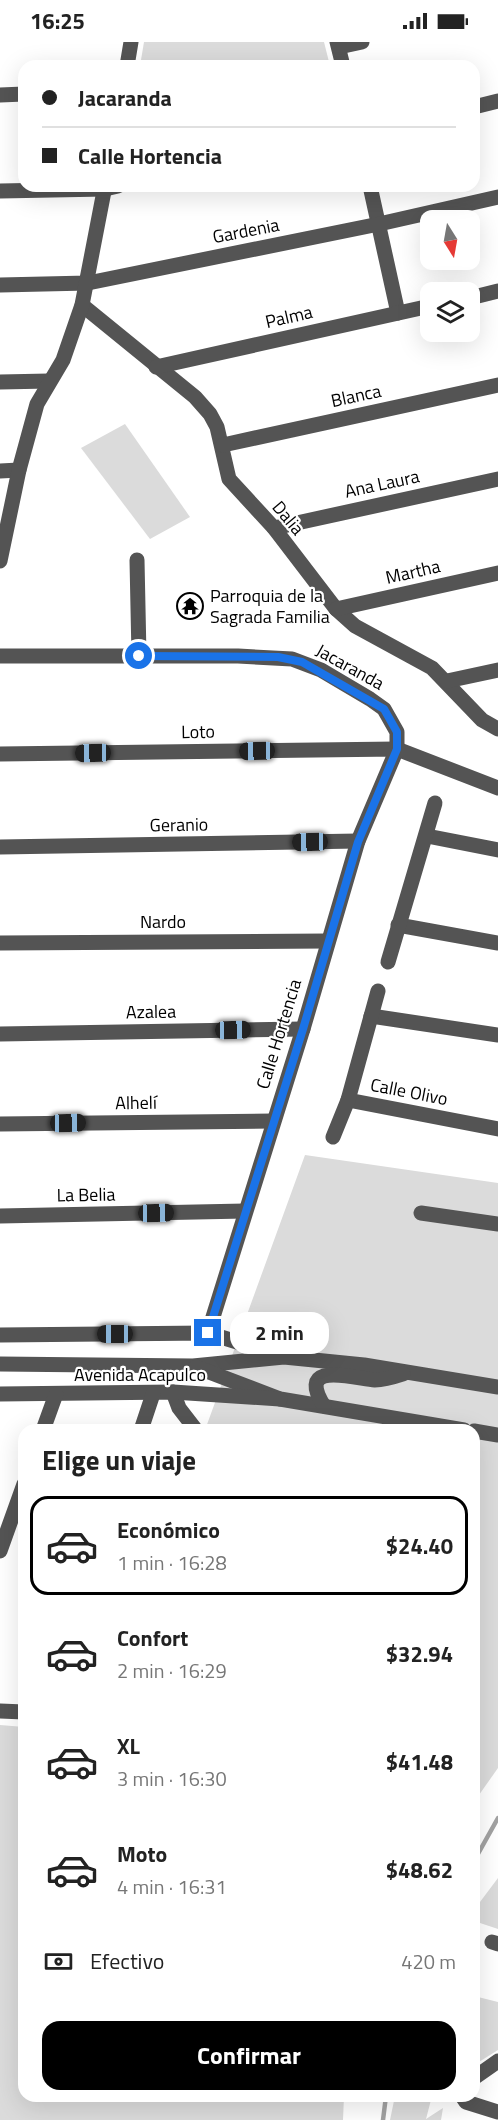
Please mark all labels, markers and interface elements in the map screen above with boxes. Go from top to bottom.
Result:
text: 16:25 [30,4,85,38]
text: Jacaranda [78,81,172,115]
text: Calle Hortencia [78,139,222,173]
north arrow [420,210,480,270]
map controls [420,210,480,342]
street label: Gardenia [210,211,282,250]
button: layers [420,282,480,342]
street label: Palma [263,298,315,335]
street label: Blanca [328,377,384,414]
street label: Ana Laura [342,462,422,505]
street label: Dalia [266,495,311,541]
street label: Martha [383,552,443,591]
place label: Parroquia de la Sagrada Familia [210,582,330,630]
temple icon: Parroquia de la Sagrada Familia [175,591,205,621]
street label: Jacaranda [311,637,389,696]
route start [125,642,152,669]
street label: Loto [181,718,215,745]
car [239,742,275,760]
car [75,744,111,762]
street label: Geranio [149,810,208,839]
car [292,833,328,851]
street label: Nardo [140,908,186,935]
street label: Calle Hortencia [249,975,308,1092]
street label: Azalea [126,998,176,1025]
car [215,1021,251,1039]
street label: Calle Olivo [368,1071,450,1112]
street label: Alhelí [115,1089,159,1116]
car [50,1114,86,1132]
street label: La Belia [56,1180,116,1209]
car [138,1204,174,1222]
callout: 2 min [229,1312,328,1354]
text: 2 min [255,1317,304,1348]
route end [194,1319,221,1346]
car [97,1325,133,1343]
street label: Avenida Acapulco [74,1361,206,1388]
text: Elige un viaje [42,1439,196,1480]
text: Económico [117,1513,220,1547]
icon: car [45,1519,99,1573]
text: $24.40 [386,1529,453,1563]
text: 1 min · 16:28 [117,1547,227,1578]
text: Confort [117,1621,188,1655]
icon: car [45,1627,99,1681]
text: $32.94 [386,1637,453,1671]
text: 2 min · 16:29 [117,1655,227,1686]
text: XL [117,1729,140,1763]
icon: car [45,1735,99,1789]
text: $41.48 [386,1745,453,1779]
text: 3 min · 16:30 [117,1763,227,1794]
text: Moto [117,1837,167,1871]
icon: car [45,1843,99,1897]
text: $48.62 [386,1853,453,1887]
text: 4 min · 16:31 [117,1871,227,1902]
text: Efectivo [90,1944,164,1978]
icon: cash [42,1945,75,1978]
text: 420 m [401,1946,456,1977]
button: Confirmar [42,2021,456,2090]

